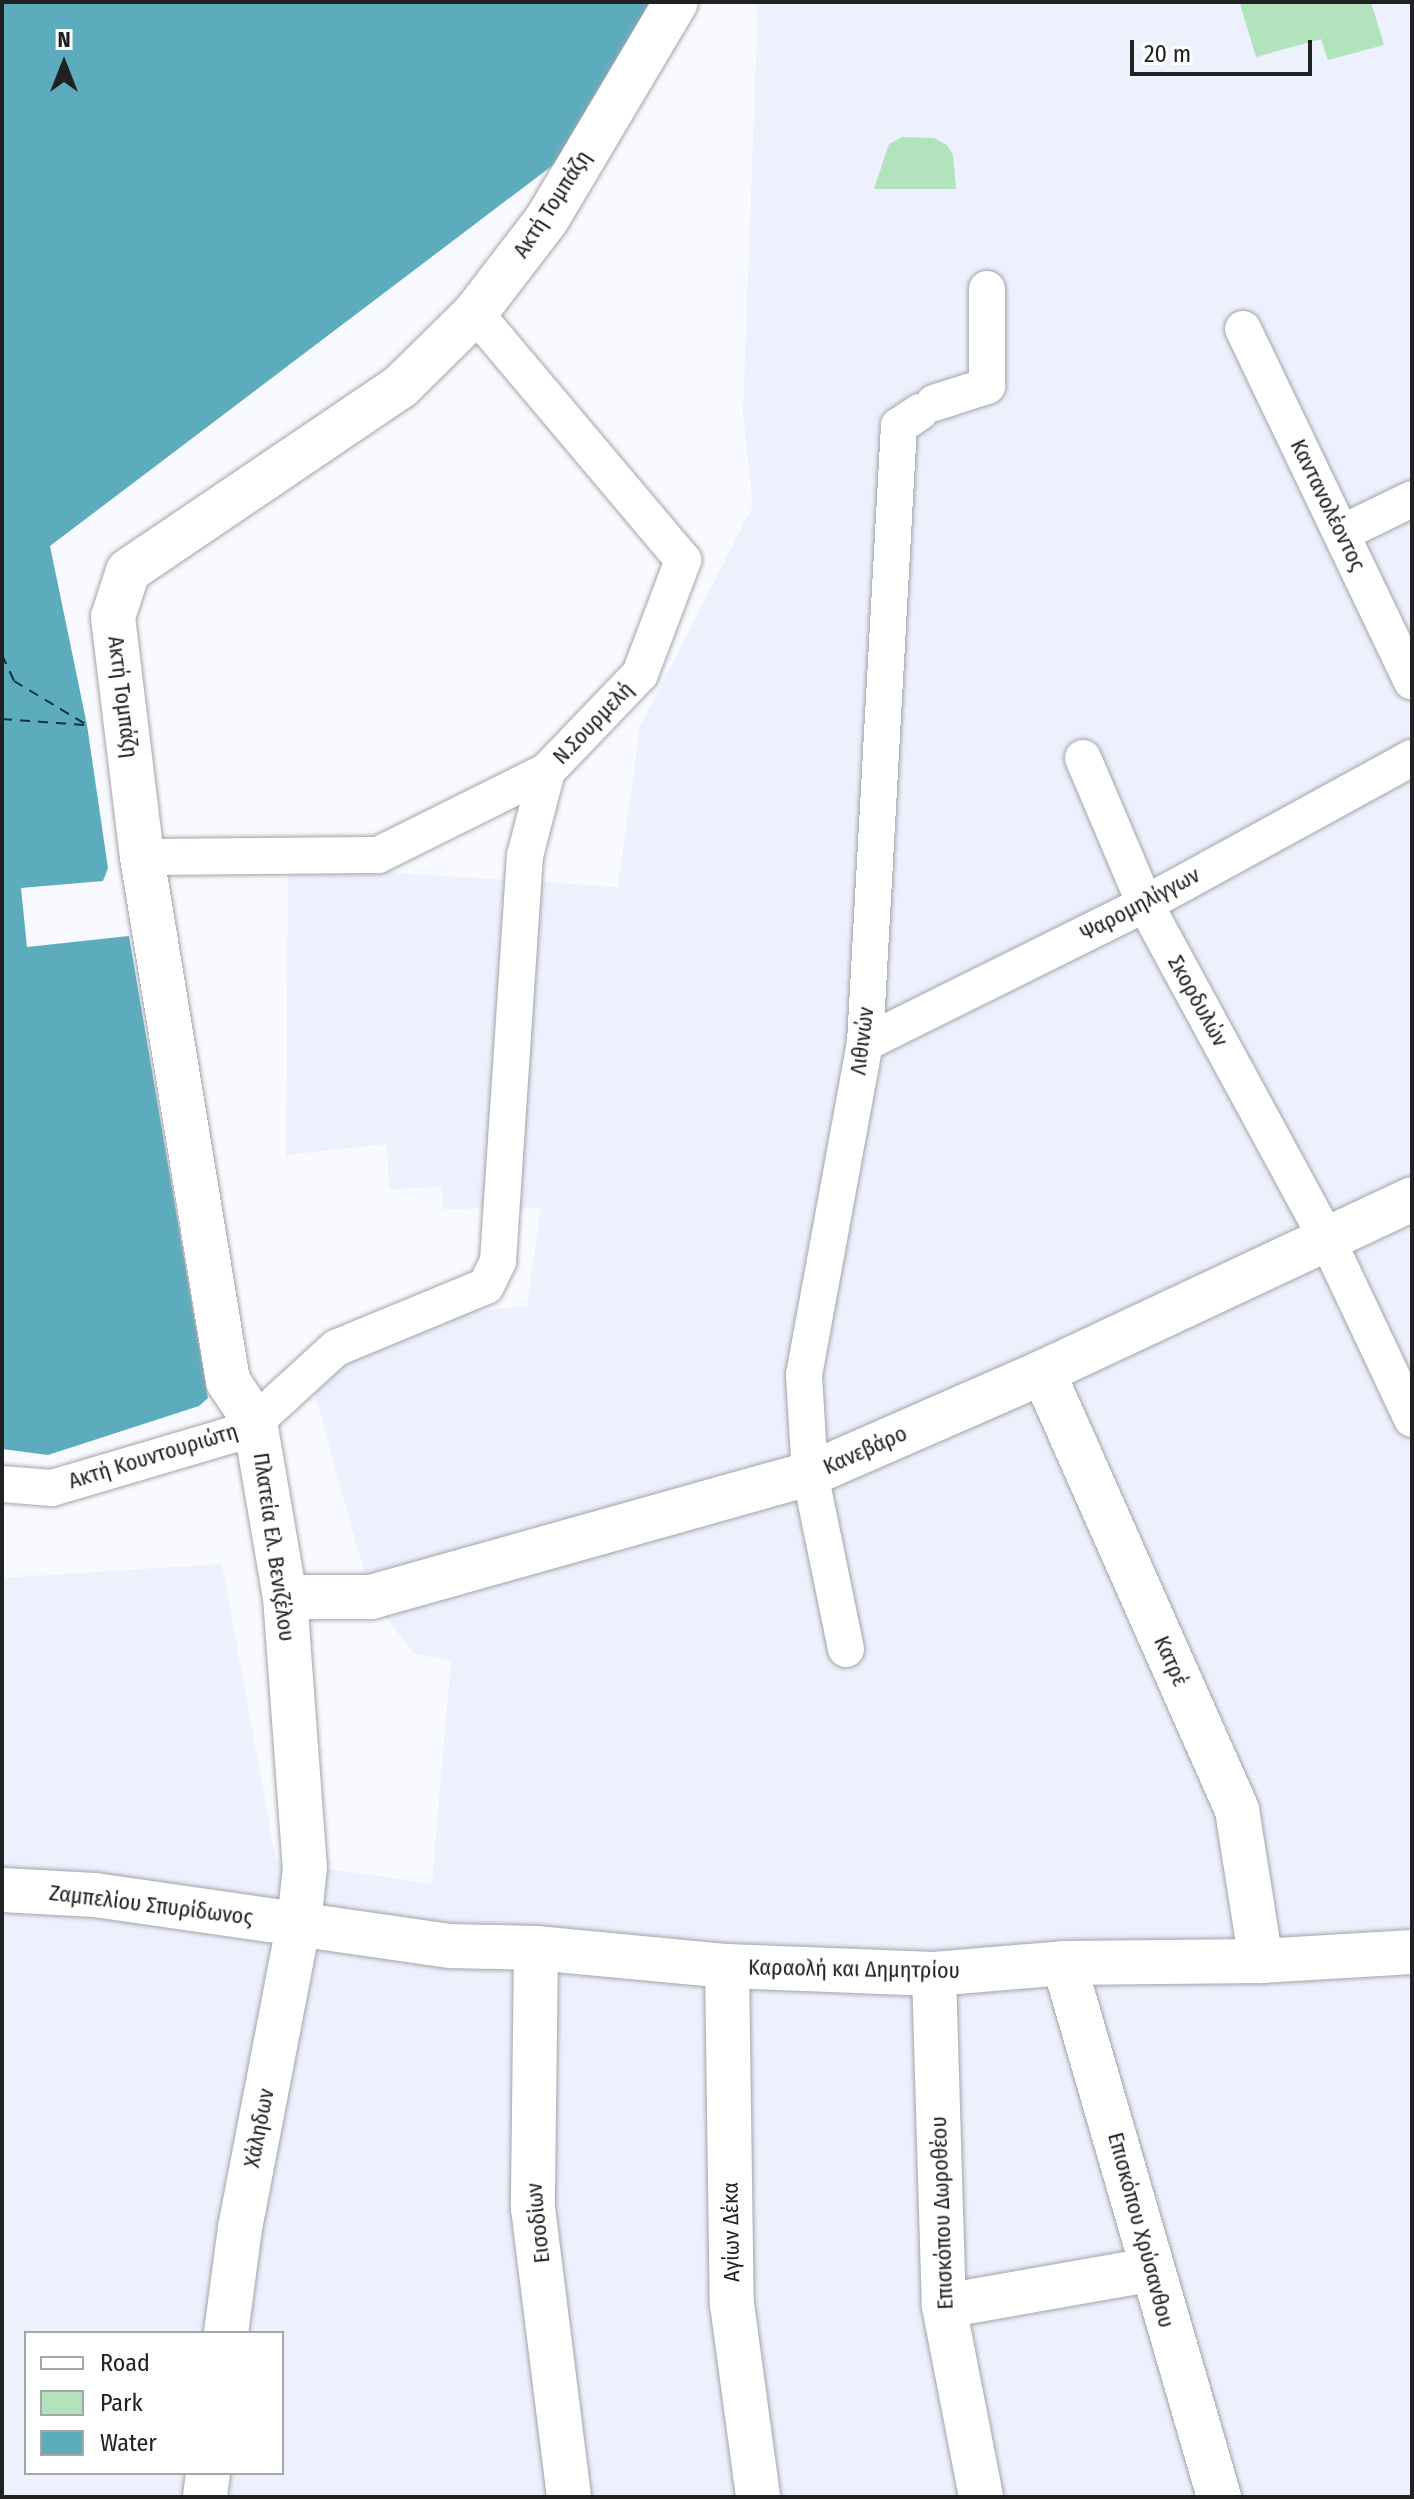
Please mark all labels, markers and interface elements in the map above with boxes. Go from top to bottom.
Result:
north arrow [24,24,104,104]
scale bar [1134,24,1316,74]
text: N [57,26,71,53]
text: 20 m [1144,40,1191,68]
street label: Ακτή Τομπάζη [508,145,596,263]
street label: Καντανολέοντος [1285,435,1371,575]
street label: Ακτή Τομπάζη [102,634,144,760]
street label: Ν.Σουρμελή [547,676,639,770]
street label: Ψαρομηλίγγων [1076,862,1204,946]
street label: Σκορδυλών [1162,951,1234,1051]
street label: Λιθινών [845,1005,879,1077]
street label: Ακτή Κουντουριώτη [65,1418,241,1494]
street label: Κανεβάρο [819,1420,911,1480]
street label: Πλατεία Ελ. Βενιζέλου [248,1451,300,1643]
street label: Κατρέ [1148,1632,1194,1690]
street label: Ζαμπελίου Σπυρίδωνος [48,1879,254,1931]
street label: Καραολή και Δημητρίου [748,1954,960,1984]
street label: Χάληδων [238,2086,280,2170]
street label: Επισκόπου Δωροθέου [925,2116,959,2310]
street label: Επισκόπου Χρύσανθου [1102,2129,1180,2331]
street label: Εισοδίων [521,2181,555,2265]
street label: Αγίων Δέκα [717,2182,745,2282]
legend [24,2331,284,2475]
text: Road [100,2349,150,2377]
text: Park [100,2389,143,2417]
text: Water [100,2429,157,2457]

